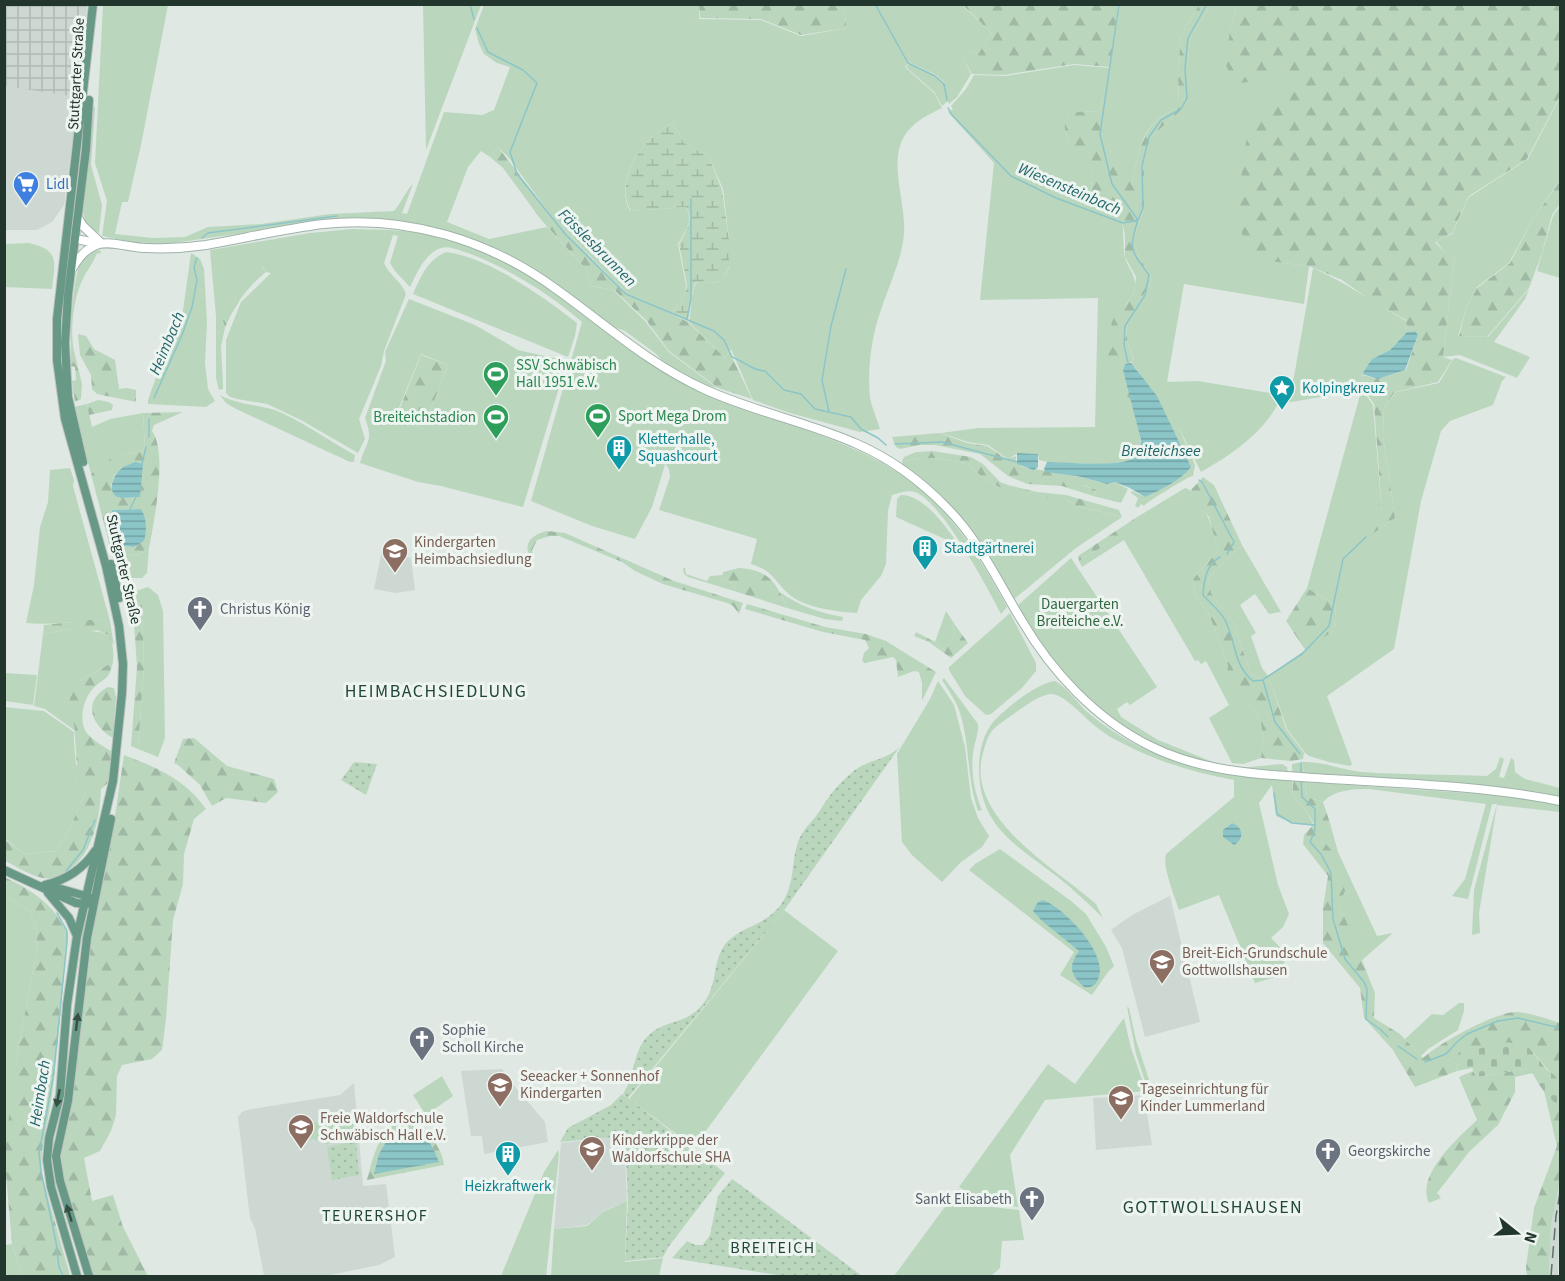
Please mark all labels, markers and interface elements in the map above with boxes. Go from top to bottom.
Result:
street label: Stuttgarter Straße [63,17,90,131]
water label: Wiesensteinbach [1015,157,1124,221]
supermarket icon: Lidl [11,169,41,207]
place label: Lidl [46,174,69,195]
water label: Fässlesbrunnen [553,204,641,292]
water label: Heimbach [144,308,190,378]
place label: SSV Schwäbisch Hall 1951 e.V. [516,355,617,393]
sports icon: SSV Schwäbisch Hall 1951 e.V. [481,359,511,397]
place icon: Kolpingkreuz [1267,373,1297,411]
place label: Kolpingkreuz [1302,378,1385,399]
sports icon: Sport Mega Drom [583,401,613,439]
sports icon: Breiteichstadion [481,402,511,440]
place label: Sport Mega Drom [618,406,727,427]
place label: Breiteichstadion [373,407,476,428]
place label: Kletterhalle, Squashcourt [638,429,718,467]
building icon: Kletterhalle, Squashcourt [604,433,634,471]
water label: Breiteichsee [1121,440,1201,462]
street label: Stuttgarter Straße [101,512,146,626]
place label: Kindergarten Heimbachsiedlung [414,532,532,570]
building icon: Stadtgärtnerei [910,533,940,571]
school or university icon: Kindergarten Heimbachsiedlung [380,536,410,574]
place label: Stadtgärtnerei [944,538,1034,559]
church icon: Christus König [185,594,215,632]
park label: Dauergarten Breiteiche e.V. [1036,594,1124,632]
place label: Christus König [220,599,311,620]
district label: HEIMBACHSIEDLUNG [345,679,527,704]
place label: Breit-Eich-Grundschule Gottwollshausen [1182,943,1327,981]
school or university icon: Breit-Eich-Grundschule Gottwollshausen [1147,947,1177,985]
one-way arrow [73,1012,82,1031]
place label: Sophie Scholl Kirche [442,1020,524,1058]
church icon: Sophie Scholl Kirche [407,1024,437,1062]
water label: Heimbach [24,1058,56,1128]
place label: Seeacker + Sonnenhof Kindergarten [520,1066,660,1104]
school or university icon: Seeacker + Sonnenhof Kindergarten [485,1070,515,1108]
place label: Tageseinrichtung für Kinder Lummerland [1140,1079,1269,1117]
school or university icon: Tageseinrichtung für Kinder Lummerland [1106,1083,1136,1121]
one-way arrow [53,1089,62,1108]
place label: Freie Waldorfschule Schwäbisch Hall e.V. [320,1108,446,1146]
school or university icon: Freie Waldorfschule Schwäbisch Hall e.V. [286,1112,316,1150]
place label: Kinderkrippe der Waldorfschule SHA [612,1130,731,1168]
school or university icon: Kinderkrippe der Waldorfschule SHA [577,1134,607,1172]
church icon: Georgskirche [1313,1136,1343,1174]
building icon: Heizkraftwerk [493,1139,523,1177]
place label: Georgskirche [1348,1141,1430,1162]
place label: Heizkraftwerk [465,1176,552,1197]
church icon: Sankt Elisabeth [1017,1184,1047,1222]
place label: Sankt Elisabeth [915,1189,1012,1210]
district label: GOTTWOLLSHAUSEN [1123,1195,1303,1220]
north arrow [1487,1203,1547,1263]
one-way arrow [64,1204,73,1222]
district label: TEURERSHOF [322,1205,428,1227]
text: N [1518,1229,1542,1246]
district label: BREITEICH [730,1237,816,1259]

